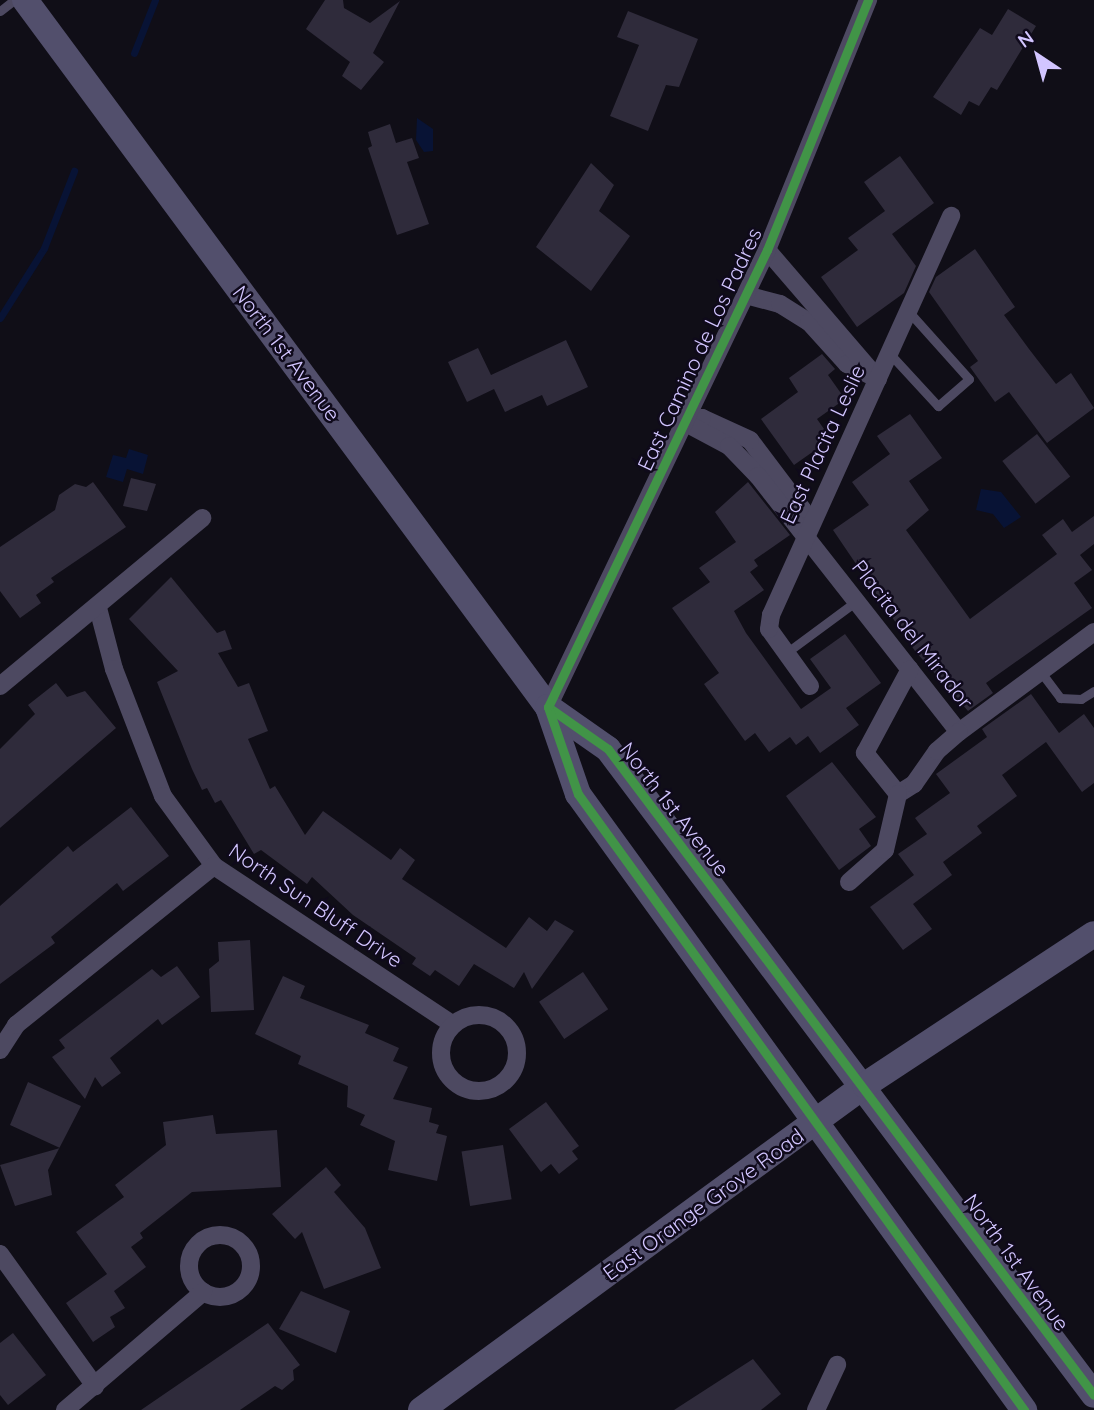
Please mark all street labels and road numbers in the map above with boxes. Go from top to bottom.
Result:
street label: East Camino de Los Padres [632,224,766,474]
street label: North 1st Avenue [228,280,346,426]
street label: East Placita Leslie [774,361,870,527]
street label: Placita del Mirador [847,554,979,714]
street label: North 1st Avenue [615,737,735,881]
street label: North Sun Bluff Drive [224,837,408,973]
street label: East Orange Grove Road [598,1123,808,1285]
street label: North 1st Avenue [959,1189,1075,1335]

